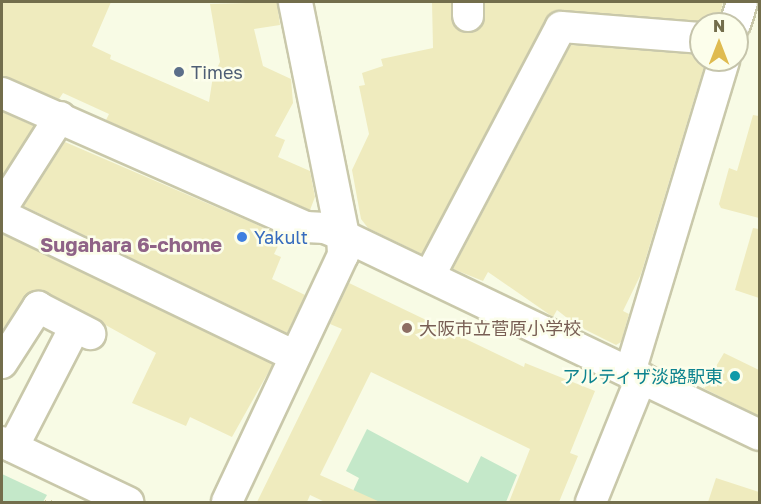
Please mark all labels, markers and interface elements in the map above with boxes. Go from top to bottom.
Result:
north arrow [689,12,749,72]
text: N [713,16,725,36]
place label: Times [191,61,243,83]
marker: Times [172,65,186,79]
place label: Yakult [254,226,308,248]
marker: Yakult [235,230,249,244]
district label: Sugahara 6-chome [40,232,222,256]
place label: 大阪市立菅原小学校 [419,317,581,339]
marker: 大阪市立菅原小学校 [400,321,414,335]
place label: アルティザ淡路駅東 [561,365,723,387]
marker: アルティザ淡路駅東 [728,369,742,383]

